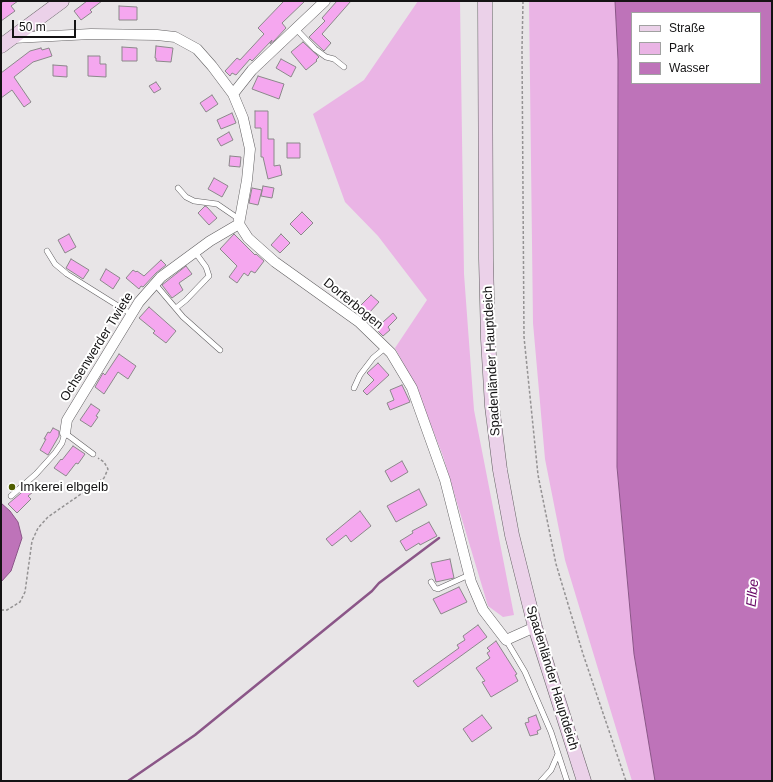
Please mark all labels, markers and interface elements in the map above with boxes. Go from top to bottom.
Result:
scale bar [14,12,78,38]
legend [631,12,761,84]
text: 50 m [19,20,46,34]
text: Straße [669,21,705,35]
text: Park [669,41,694,55]
text: Wasser [669,61,709,75]
street label: Dorferbogen [320,275,386,333]
street label: Spadenländer Hauptdeich [480,286,504,436]
street label: Ochsenwerder Twiete [57,290,137,404]
place label: Imkerei elbgelb [20,479,108,495]
marker: Imkerei elbgelb [7,482,17,492]
water label: Elbe [743,578,763,608]
street label: Spadenländer Hauptdeich [523,604,581,752]

